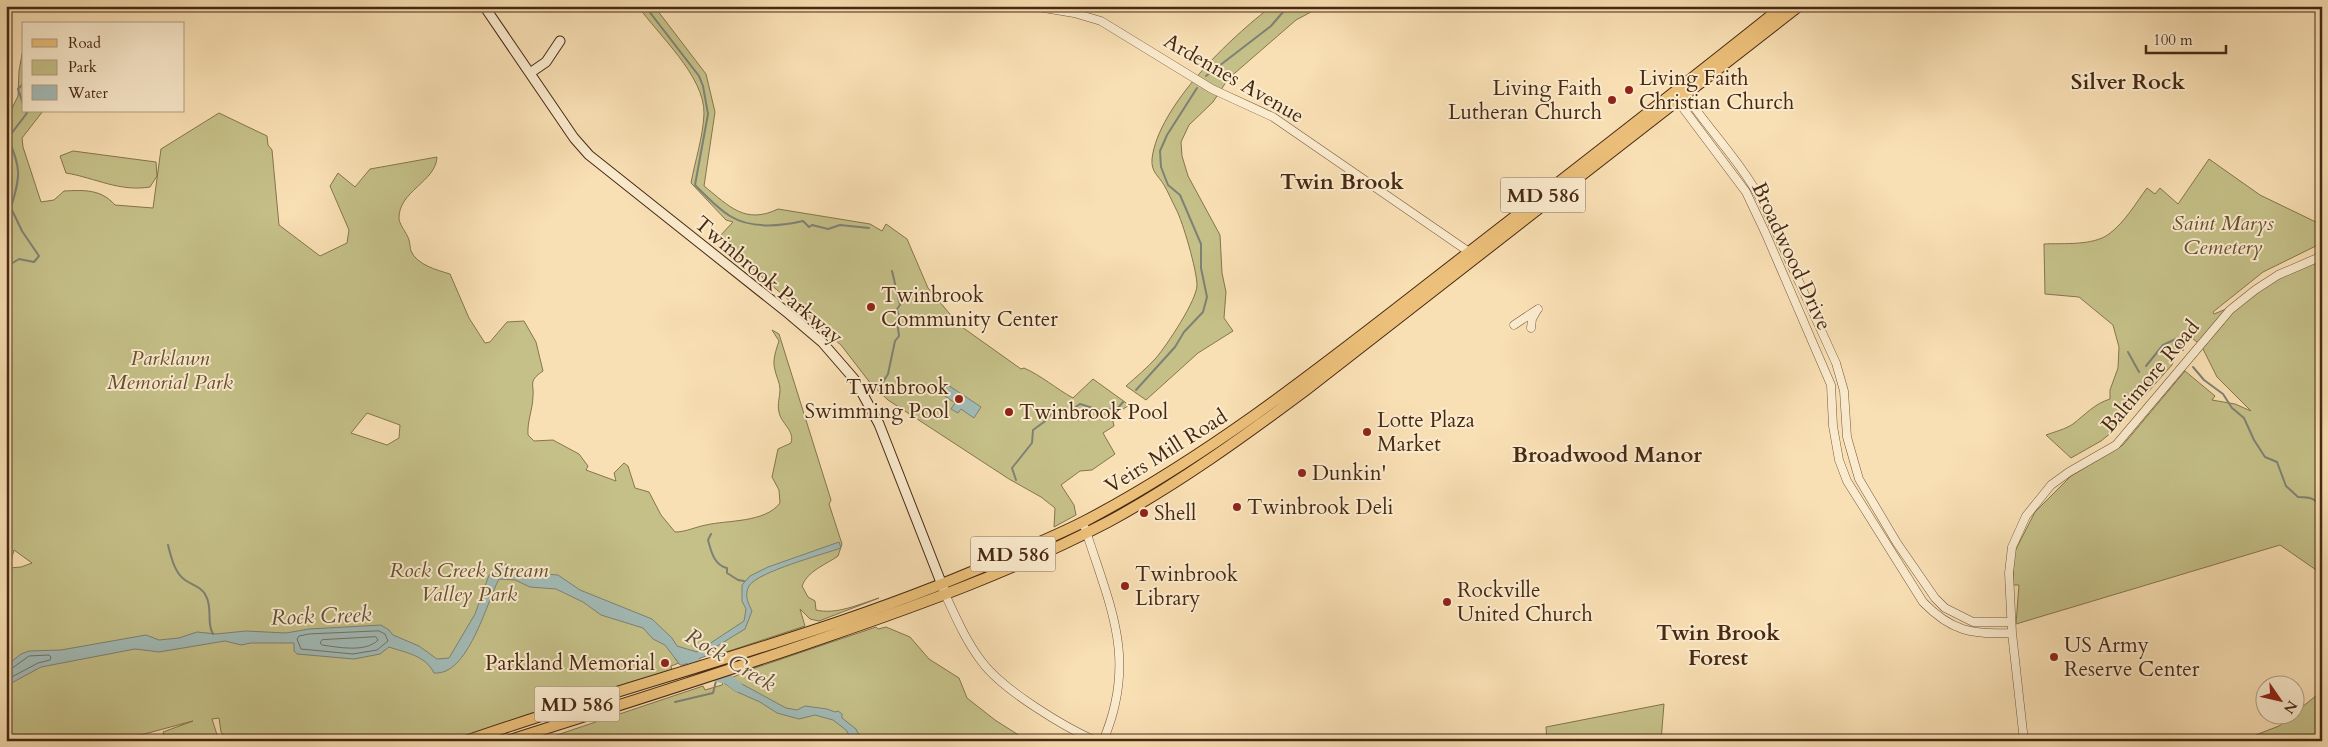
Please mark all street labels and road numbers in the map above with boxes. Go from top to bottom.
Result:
street label: Ardennes Avenue [1158,27,1309,130]
street label: Broadwood Drive [1744,177,1839,335]
road number: MD 586 [1500,178,1586,212]
street label: Twinbrook Parkway [688,209,849,351]
street label: Baltimore Road [2094,314,2206,439]
street label: Veirs Mill Road [1099,402,1233,501]
road number: MD 586 [970,536,1056,572]
road number: MD 586 [534,686,620,722]

